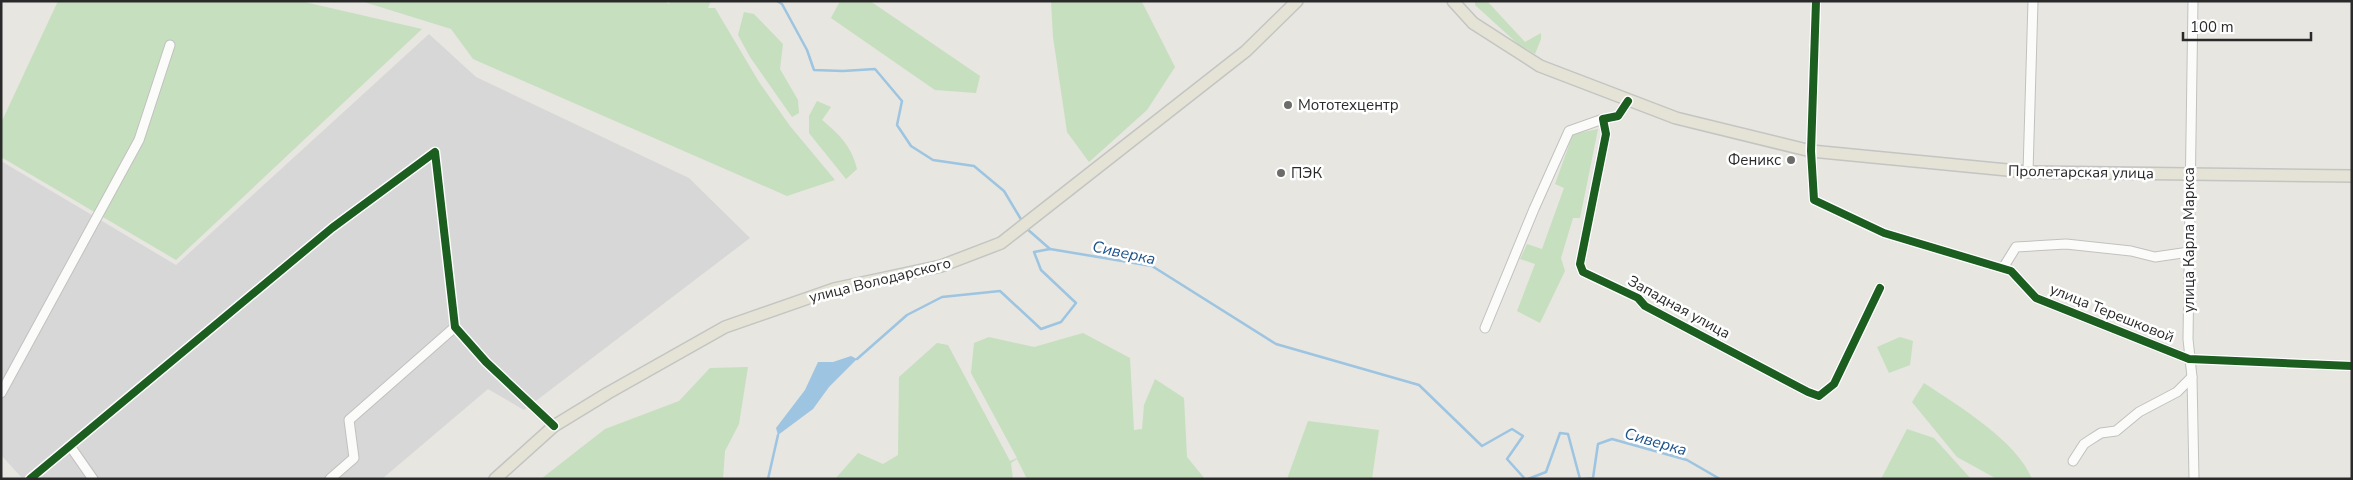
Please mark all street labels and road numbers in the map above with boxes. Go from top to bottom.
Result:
street label: Пролетарская улица [2008,161,2154,183]
street label: улица Карла Маркса [2179,167,2199,313]
street label: улица Володарского [807,253,953,307]
street label: Западная улица [1624,271,1734,343]
street label: улица Терешковой [2047,279,2177,347]

